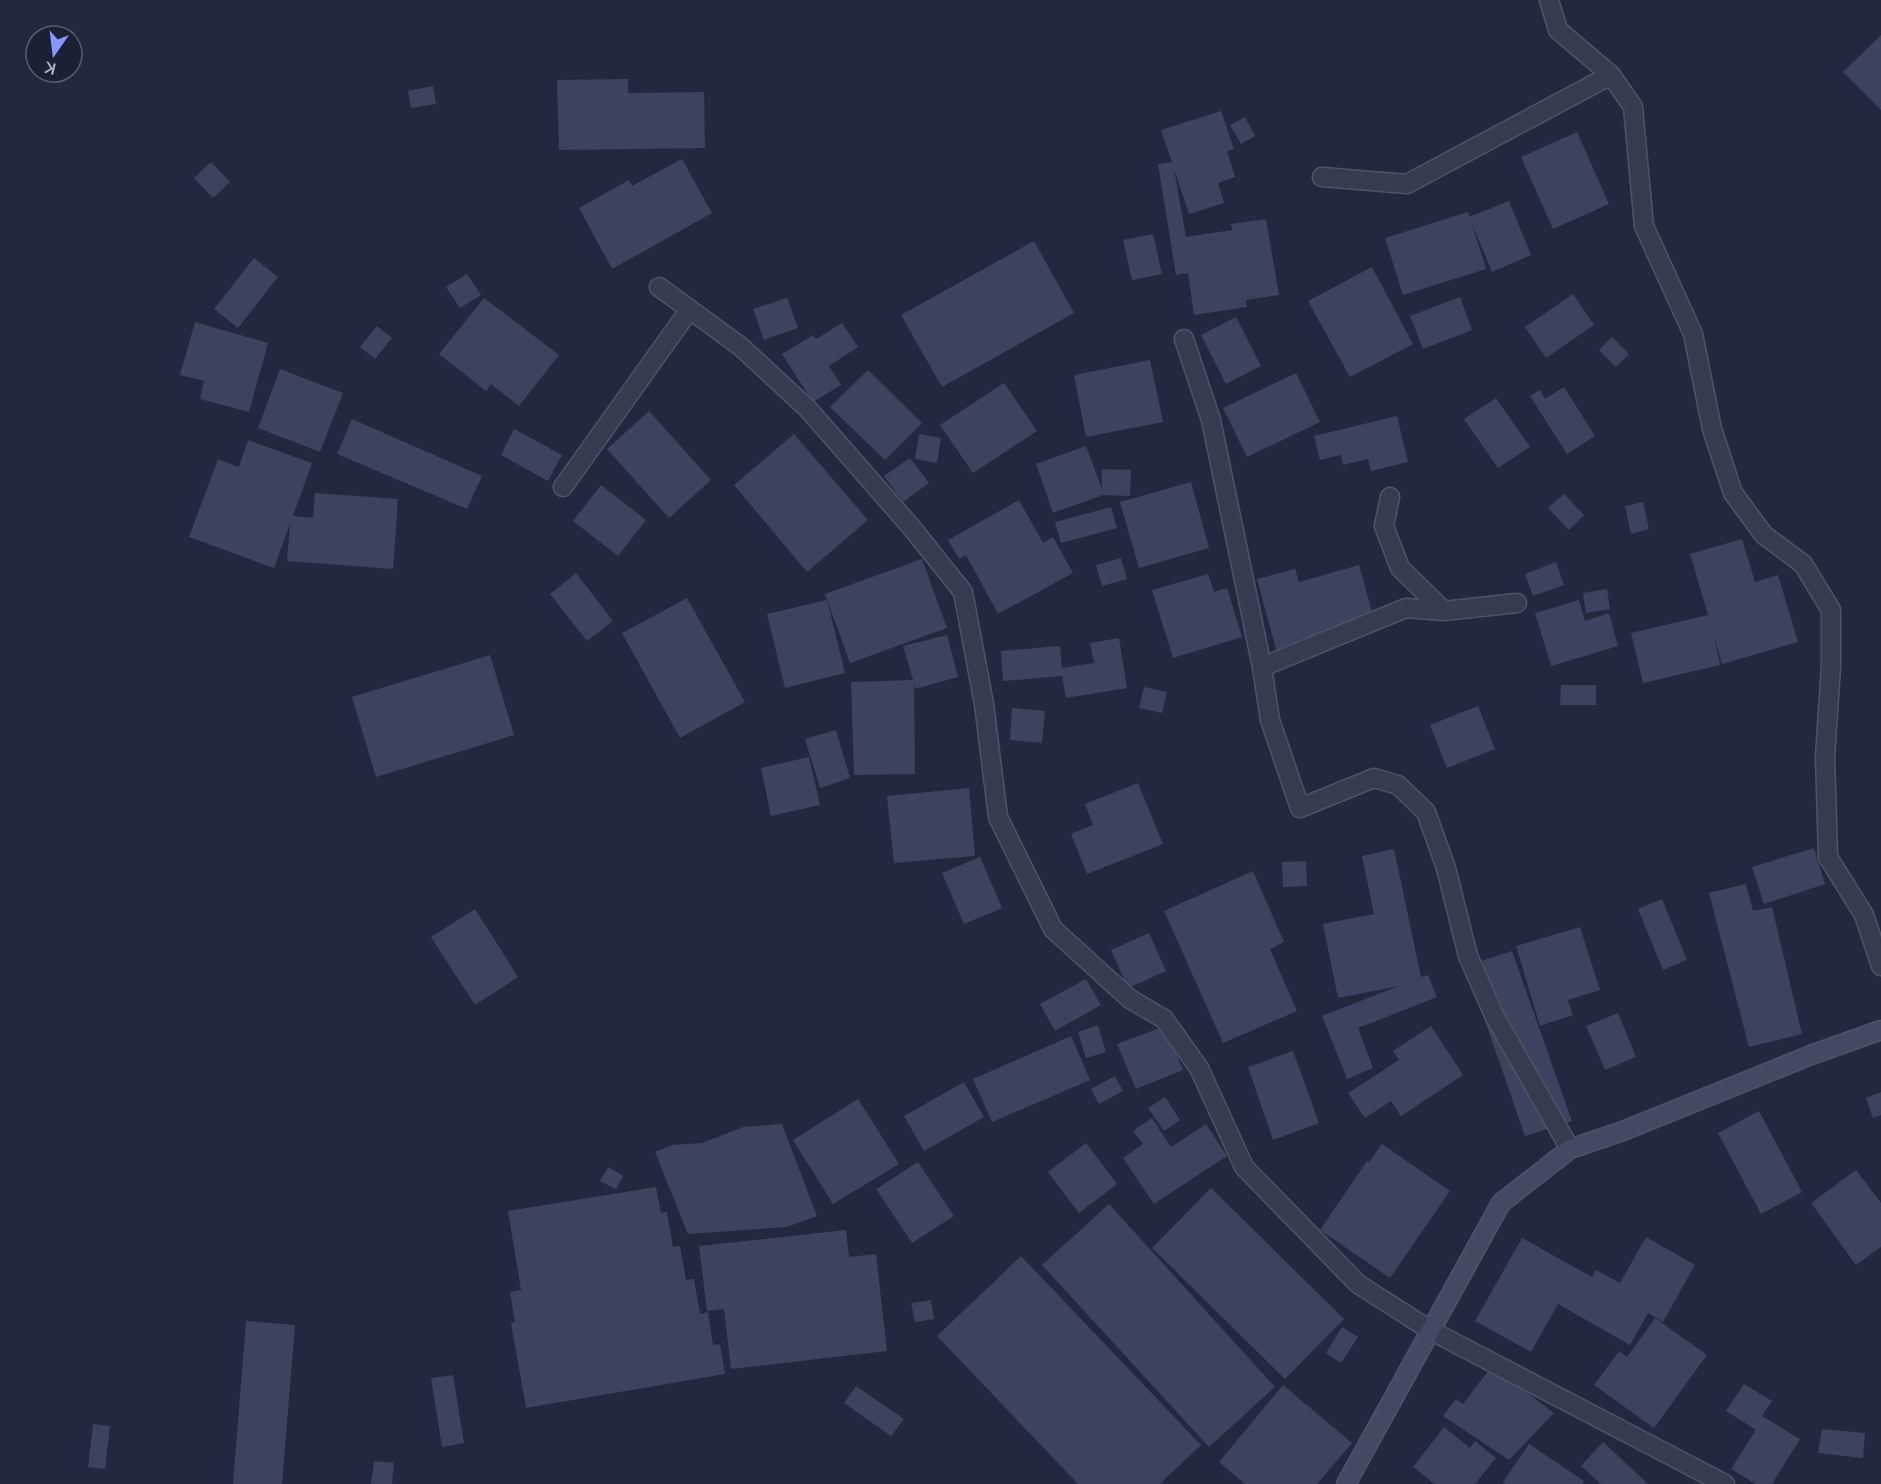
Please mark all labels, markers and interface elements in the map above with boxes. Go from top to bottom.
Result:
north arrow [24,24,84,84]
text: K [41,55,58,80]

